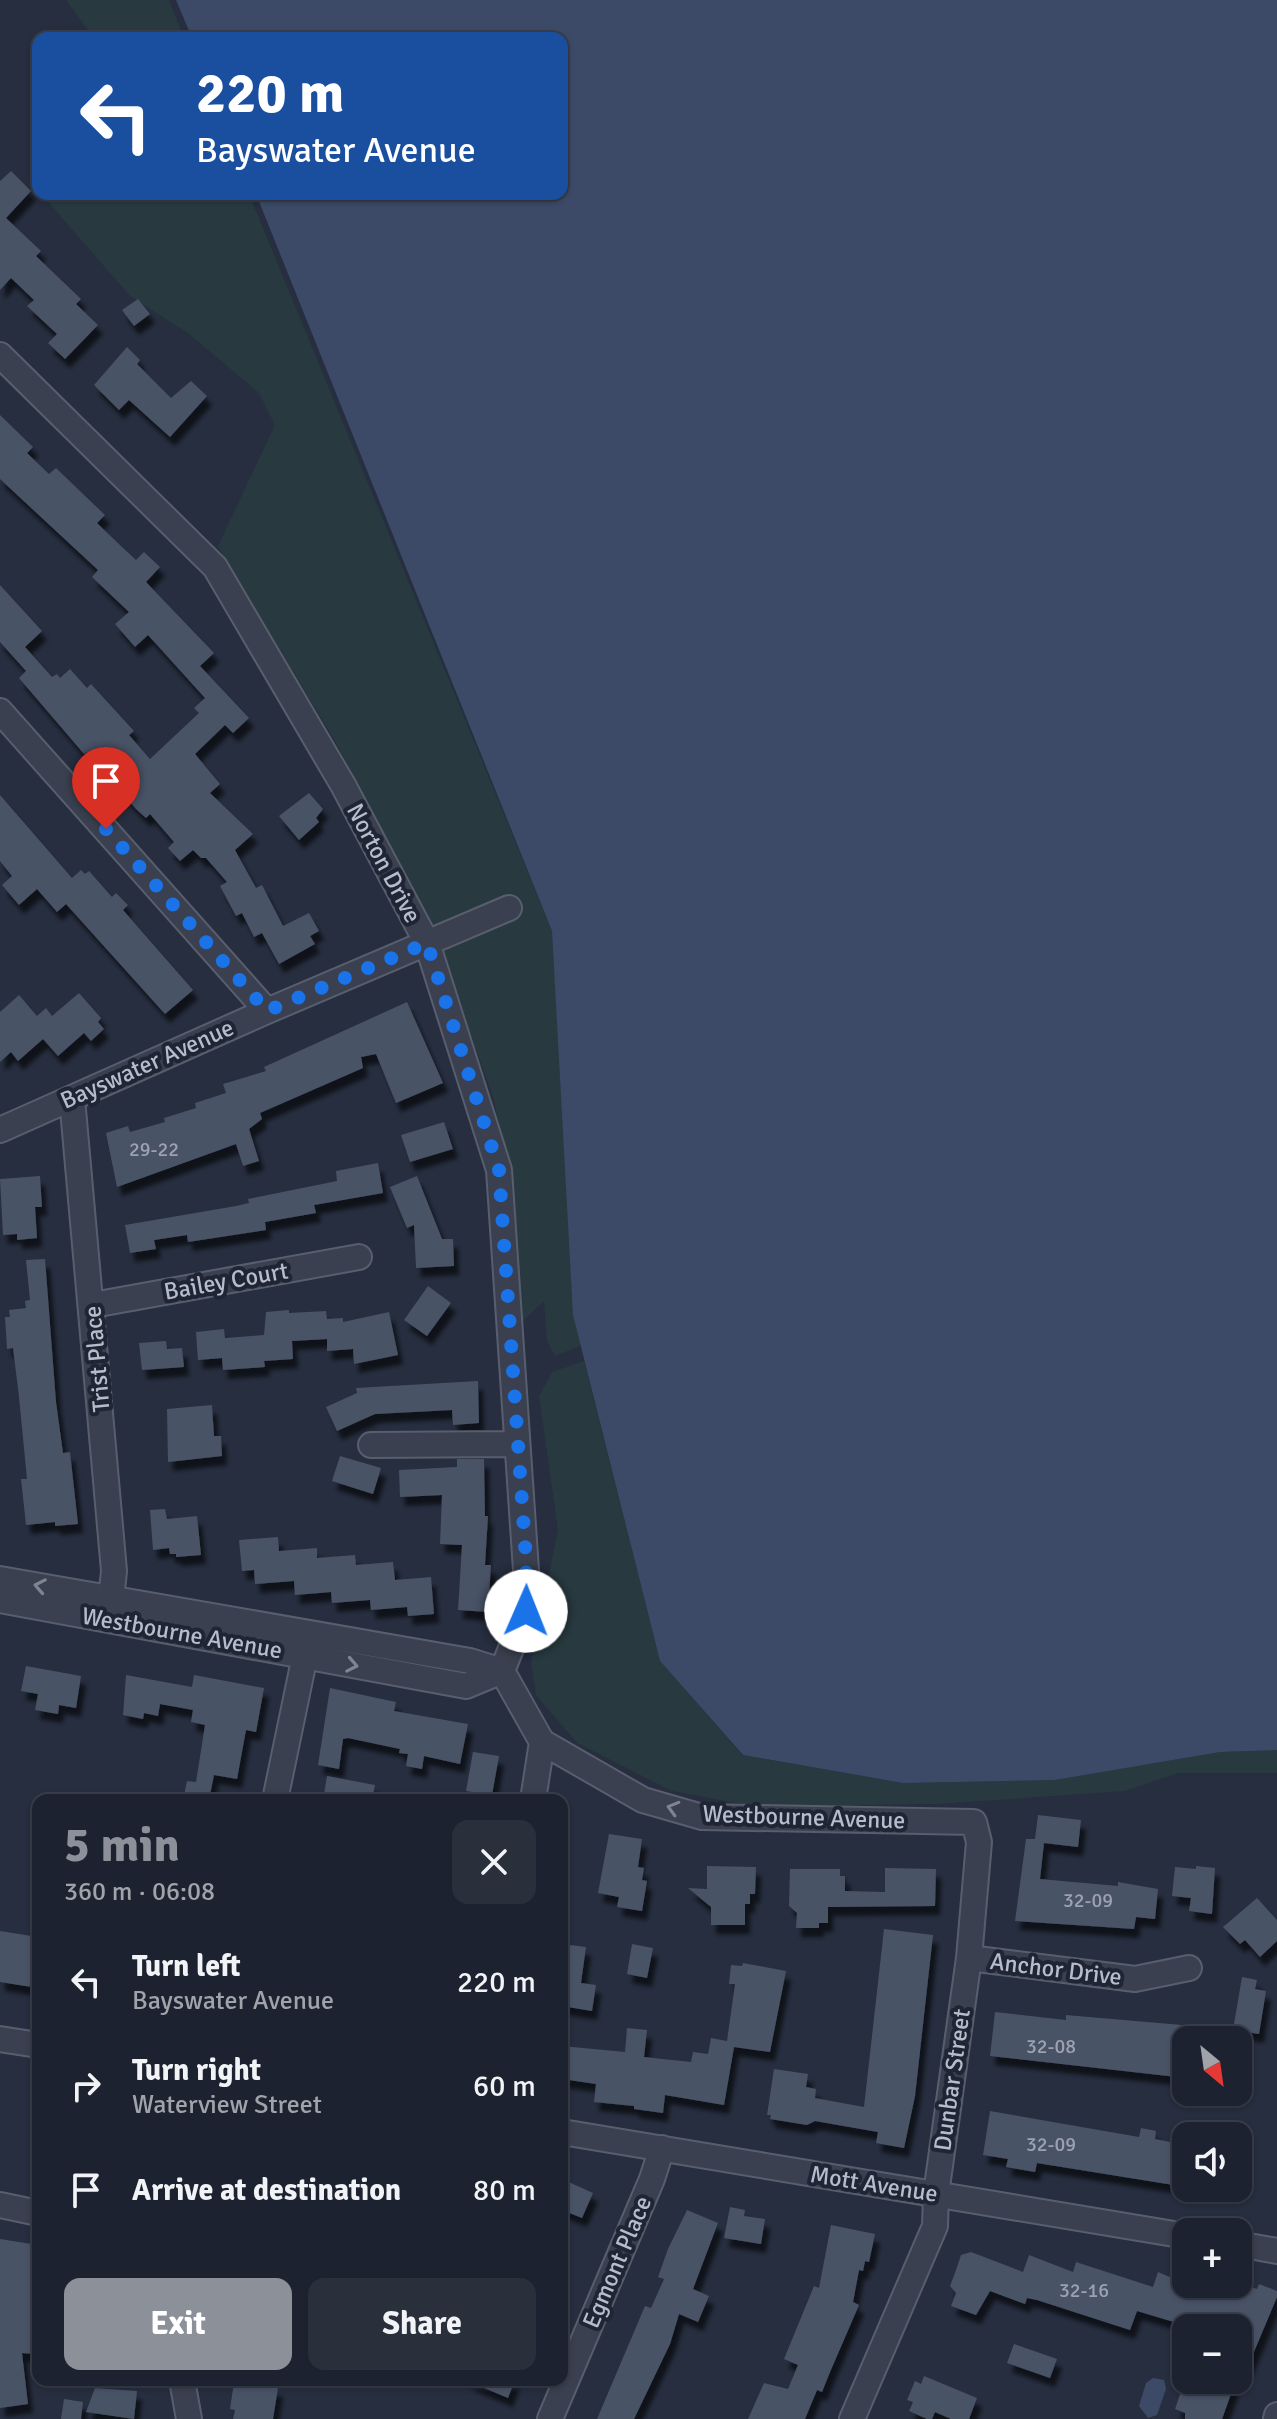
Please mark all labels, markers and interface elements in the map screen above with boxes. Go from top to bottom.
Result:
text: 220 m [196,59,344,128]
icon: left [64,64,168,168]
text: Bayswater Avenue [196,128,476,173]
pin [72,747,140,829]
icon: arrive [84,759,128,803]
street label: Norton Drive [340,798,428,928]
street label: Bayswater Avenue [56,1012,238,1116]
house number: 29-22 [129,1137,179,1162]
street label: Bailey Court [161,1255,291,1307]
street label: Trist Place [77,1305,117,1413]
position arrow [484,1569,568,1653]
one-way arrow [33,1579,47,1596]
street label: Westbourne Avenue [79,1601,285,1665]
one-way arrow [345,1655,359,1672]
street label: Westbourne Avenue [702,1798,906,1836]
one-way arrow [666,1801,680,1817]
text: 5 min [64,1816,180,1875]
button: close [452,1820,536,1904]
text: 360 m · 06:08 [64,1876,215,1908]
house number: 32-09 [1063,1888,1113,1913]
street label: Anchor Drive [988,1946,1124,1992]
text: Turn left [132,1948,241,1985]
icon: left [64,1960,108,2004]
text: 220 m [457,1964,536,2001]
text: Bayswater Avenue [132,1985,334,2017]
street label: Dunbar Street [927,2007,977,2153]
north arrow [1172,2026,1252,2106]
map controls [1172,2026,1252,2394]
house number: 32-08 [1026,2034,1076,2059]
text: Turn right [132,2052,261,2089]
icon: right [64,2064,108,2108]
text: 60 m [473,2068,536,2105]
text: Waterview Street [132,2089,322,2121]
button: sound [1172,2122,1252,2202]
house number: 32-09 [1026,2132,1076,2157]
street label: Mott Avenue [808,2159,940,2209]
icon: arrive [64,2168,108,2212]
text: Arrive at destination [132,2172,401,2209]
text: 80 m [473,2172,536,2209]
street label: Egmont Place [576,2192,658,2332]
button: + [1172,2218,1252,2298]
button: Exit [64,2278,292,2370]
button: Share [308,2278,536,2370]
house number: 32-16 [1059,2278,1109,2303]
button: − [1172,2314,1252,2394]

